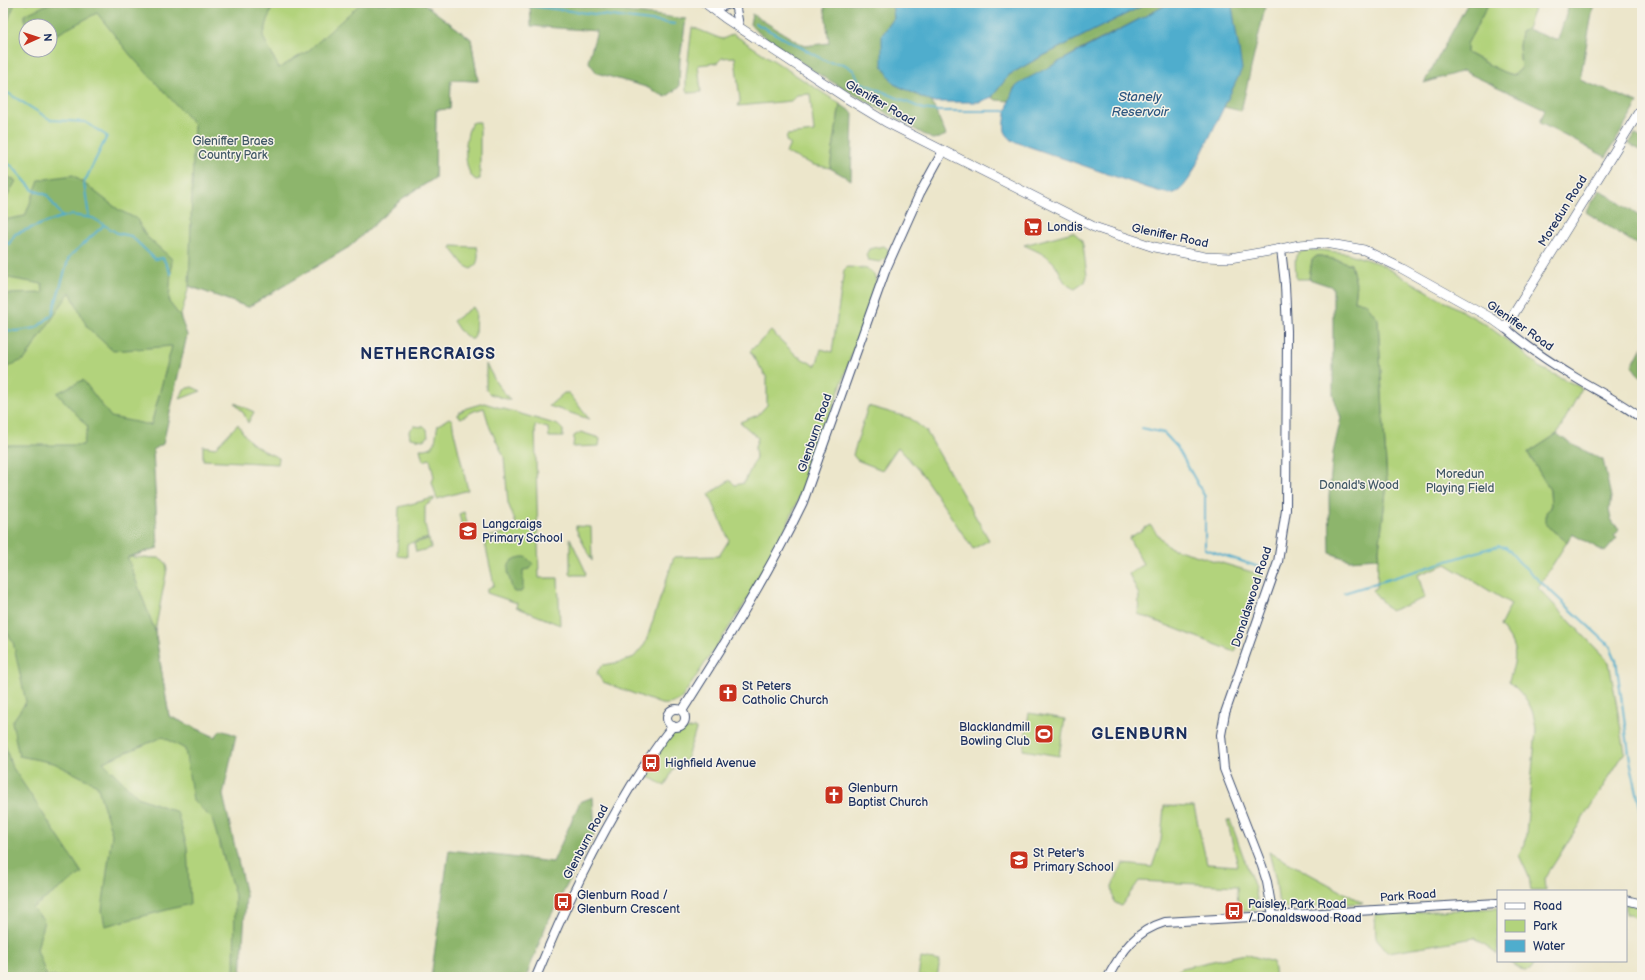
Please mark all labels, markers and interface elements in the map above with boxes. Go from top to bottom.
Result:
north arrow [18,18,58,58]
text: N [41,33,54,42]
street label: Gleniffer Road [842,77,918,129]
water label: Stanely Reservoir [1112,89,1170,120]
park label: Gleniffer Braes Country Park [192,134,274,163]
street label: Moredun Road [1535,173,1591,249]
supermarket icon: Londis [1022,216,1044,238]
place label: Londis [1047,220,1083,235]
street label: Gleniffer Road [1130,221,1210,251]
street label: Gleniffer Road [1484,297,1556,355]
district label: NETHERCRAIGS [360,345,496,364]
street label: Glenburn Road [795,392,836,474]
park label: Moredun Playing Field [1426,467,1494,496]
park label: Donald's Wood [1319,478,1399,493]
place label: Langcraigs Primary School [482,517,563,546]
school or university icon: Langcraigs Primary School [457,520,479,542]
street label: Donaldswood Road [1229,545,1275,649]
place label: St Peters Catholic Church [742,679,829,708]
church icon: St Peters Catholic Church [717,682,739,704]
place label: Blacklandmill Bowling Club [959,720,1030,749]
sports icon: Blacklandmill Bowling Club [1033,723,1055,745]
district label: GLENBURN [1091,725,1189,744]
bus stop icon: Highfield Avenue [640,752,662,774]
place label: Highfield Avenue [665,756,756,771]
place label: Glenburn Baptist Church [848,781,928,810]
church icon: Glenburn Baptist Church [823,784,845,806]
street label: Glenburn Road [560,802,612,882]
place label: St Peter's Primary School [1033,846,1114,875]
school or university icon: St Peter's Primary School [1008,849,1030,871]
street label: Park Road [1379,887,1437,905]
place label: Glenburn Road / Glenburn Crescent [577,888,680,917]
legend [1497,890,1627,962]
bus stop icon: Glenburn Road / Glenburn Crescent [552,891,574,913]
place label: Paisley, Park Road / Donaldswood Road [1248,897,1362,926]
text: Road [1533,899,1562,914]
bus stop icon: Paisley, Park Road / Donaldswood Road [1223,900,1245,922]
text: Park [1533,919,1557,934]
text: Water [1533,939,1565,954]

